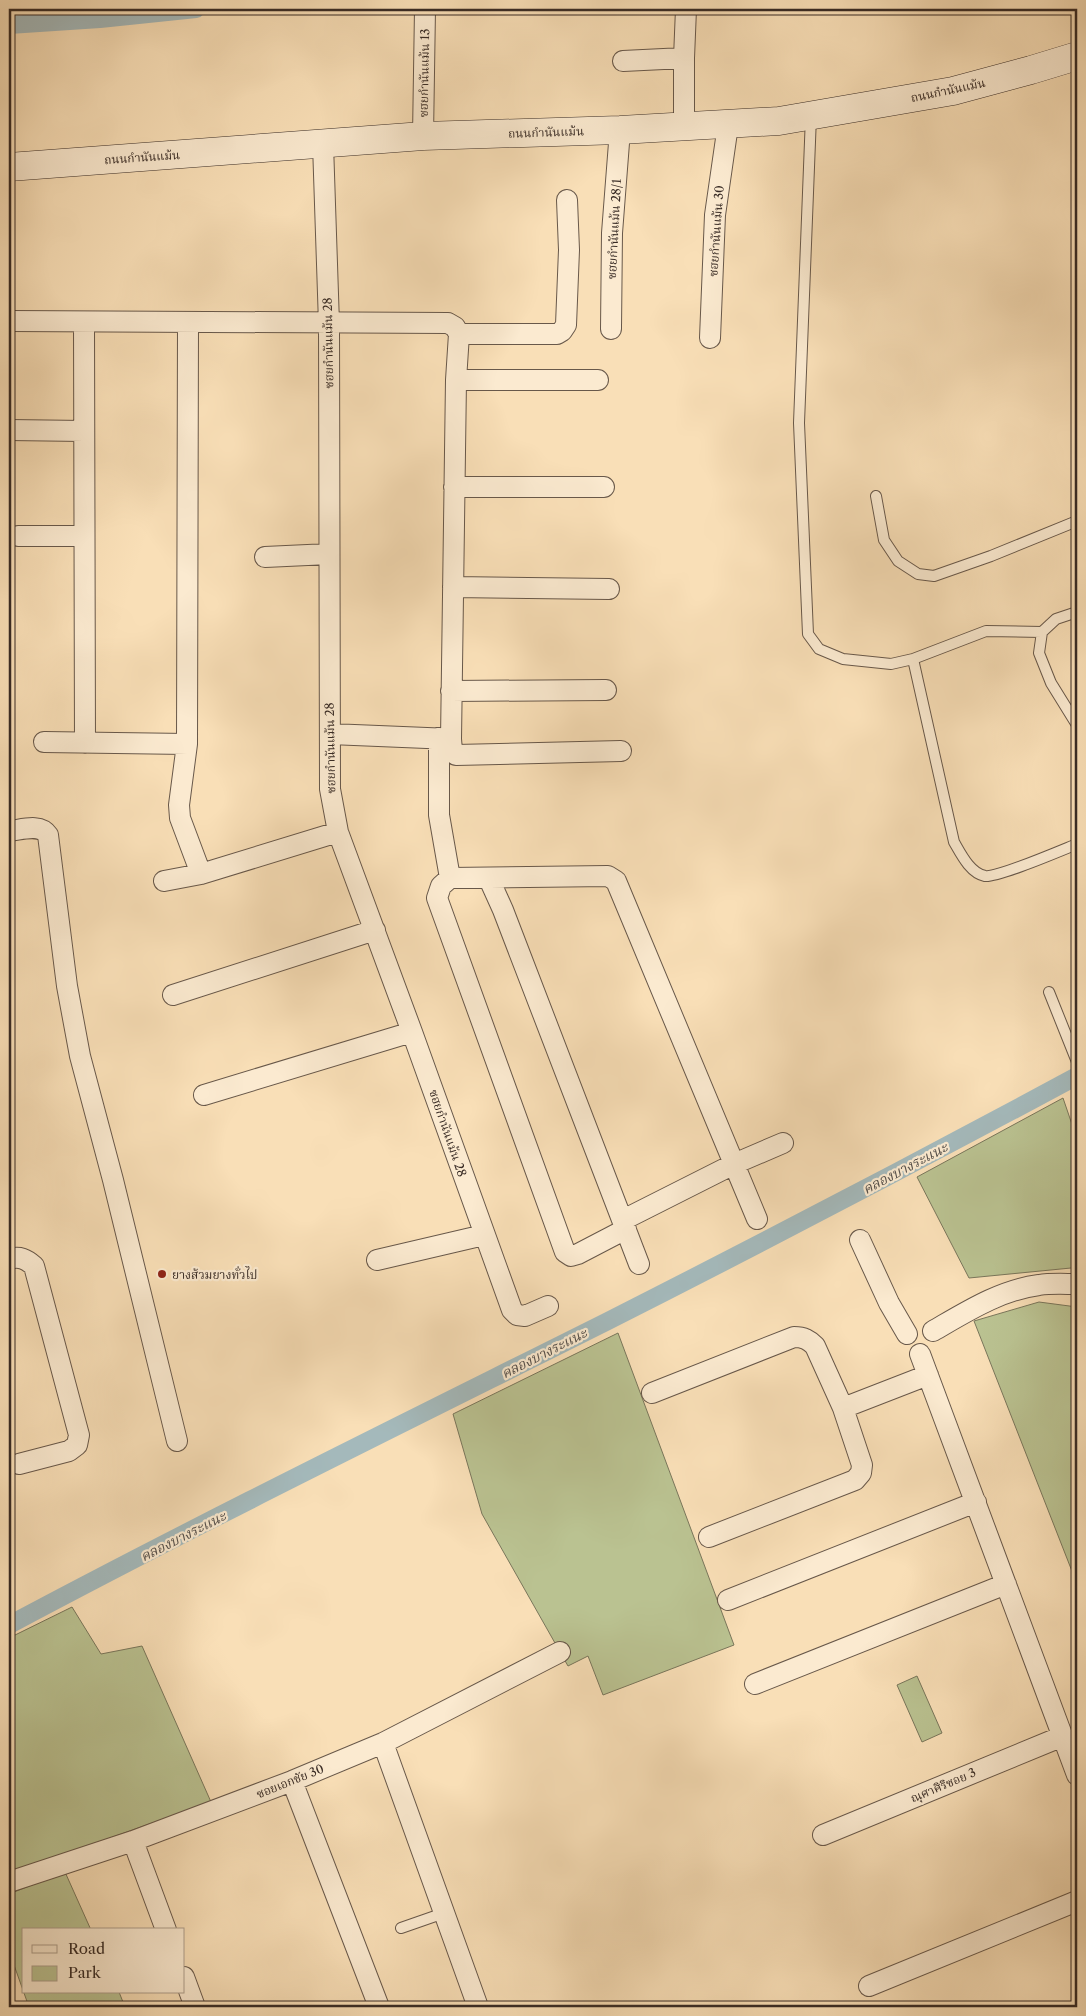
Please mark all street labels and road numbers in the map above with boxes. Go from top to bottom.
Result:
street label: ซฮยกำนันแม้น 13 [416,28,432,118]
street label: ถนนกำนันแม้น [909,75,987,105]
street label: ถนนกำนันแม้น [508,123,584,141]
street label: ถนนกำนันแม้น [104,147,180,167]
street label: ซฮยกำนันแม้น 28/1 [604,178,624,280]
street label: ซฮยกำนันแม้น 30 [705,185,727,277]
street label: ซฮยกำนันแม้น 28 [320,297,336,389]
street label: ซฮยกำนันแม้น 28 [322,702,338,794]
street label: ซฮยกำนันแม้น 28 [426,1087,470,1179]
street label: ซอยเอกชัย 30 [254,1761,326,1801]
street label: ณุศาศิริซอย 3 [908,1764,978,1806]

